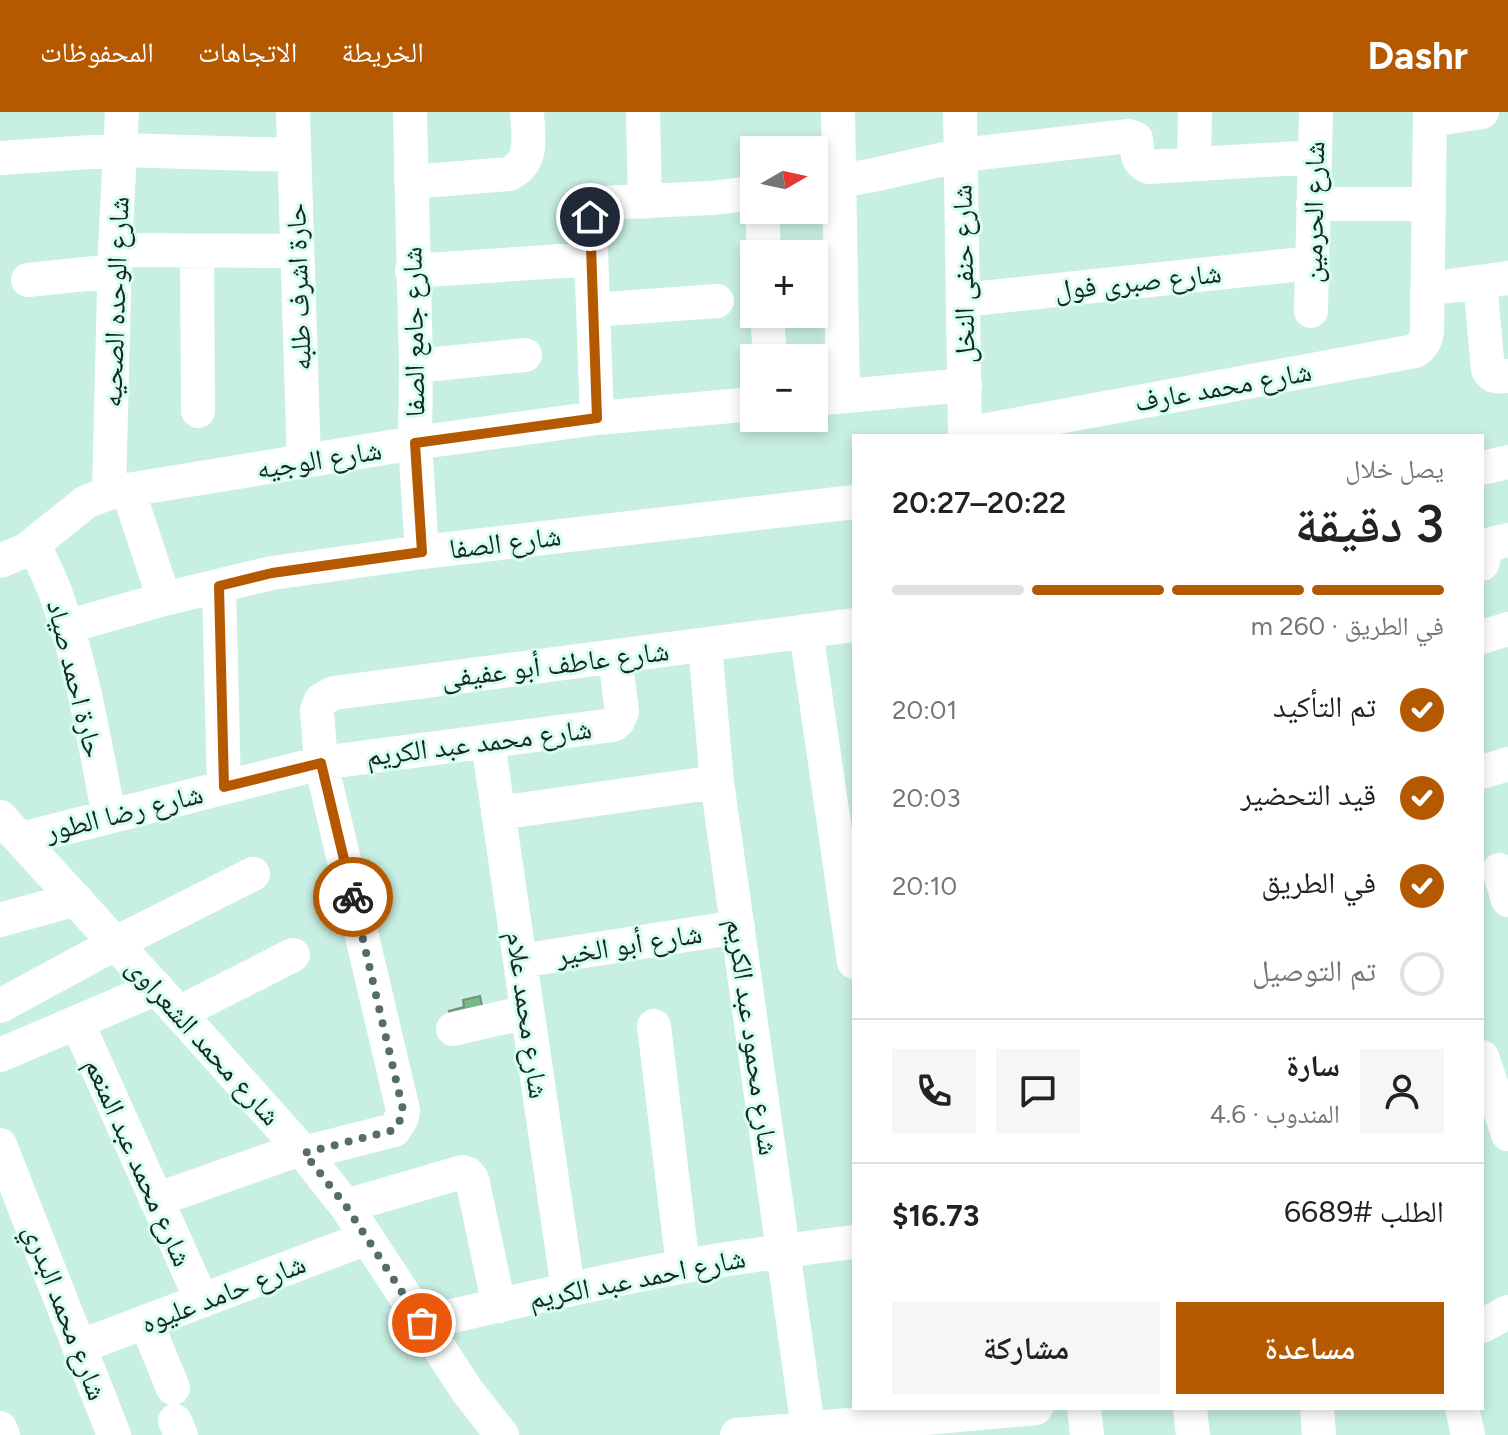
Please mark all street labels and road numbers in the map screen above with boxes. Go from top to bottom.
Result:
street label: شارع الحرمين [1295,141,1332,283]
street label: شارع حنفى النخل [944,184,983,364]
street label: شارع الوحده الصحيه [94,196,137,408]
street label: حارة اشرف طلبه [278,203,318,371]
street label: شارع جامع الصفا [395,247,432,417]
street label: شارع صبرى فول [1053,255,1223,308]
street label: شارع محمد عارف [1132,354,1314,419]
street label: شارع الوجيه [254,432,384,487]
street label: شارع الصفا [447,518,563,567]
street label: حارة احمد صياد [40,597,112,761]
street label: شارع عاطف أبو عفيفى [439,633,671,696]
street label: شارع محمد عبد الكريم [364,711,594,775]
street label: شارع رضا الطور [41,776,207,849]
street label: شارع أبو الخير [553,916,704,973]
street label: شارع محمود عبد الكريم [718,917,786,1158]
street label: شارع محمد علام [497,929,557,1101]
street label: شارع محمد الشعراوى [119,950,288,1133]
street label: شارع محمد عبد المنعم [76,1053,200,1272]
street label: شارع محمد البدري [11,1219,115,1407]
street label: شارع احمد عبد الكريم [526,1240,749,1318]
street label: شارع حامد عليوه [136,1246,310,1341]

